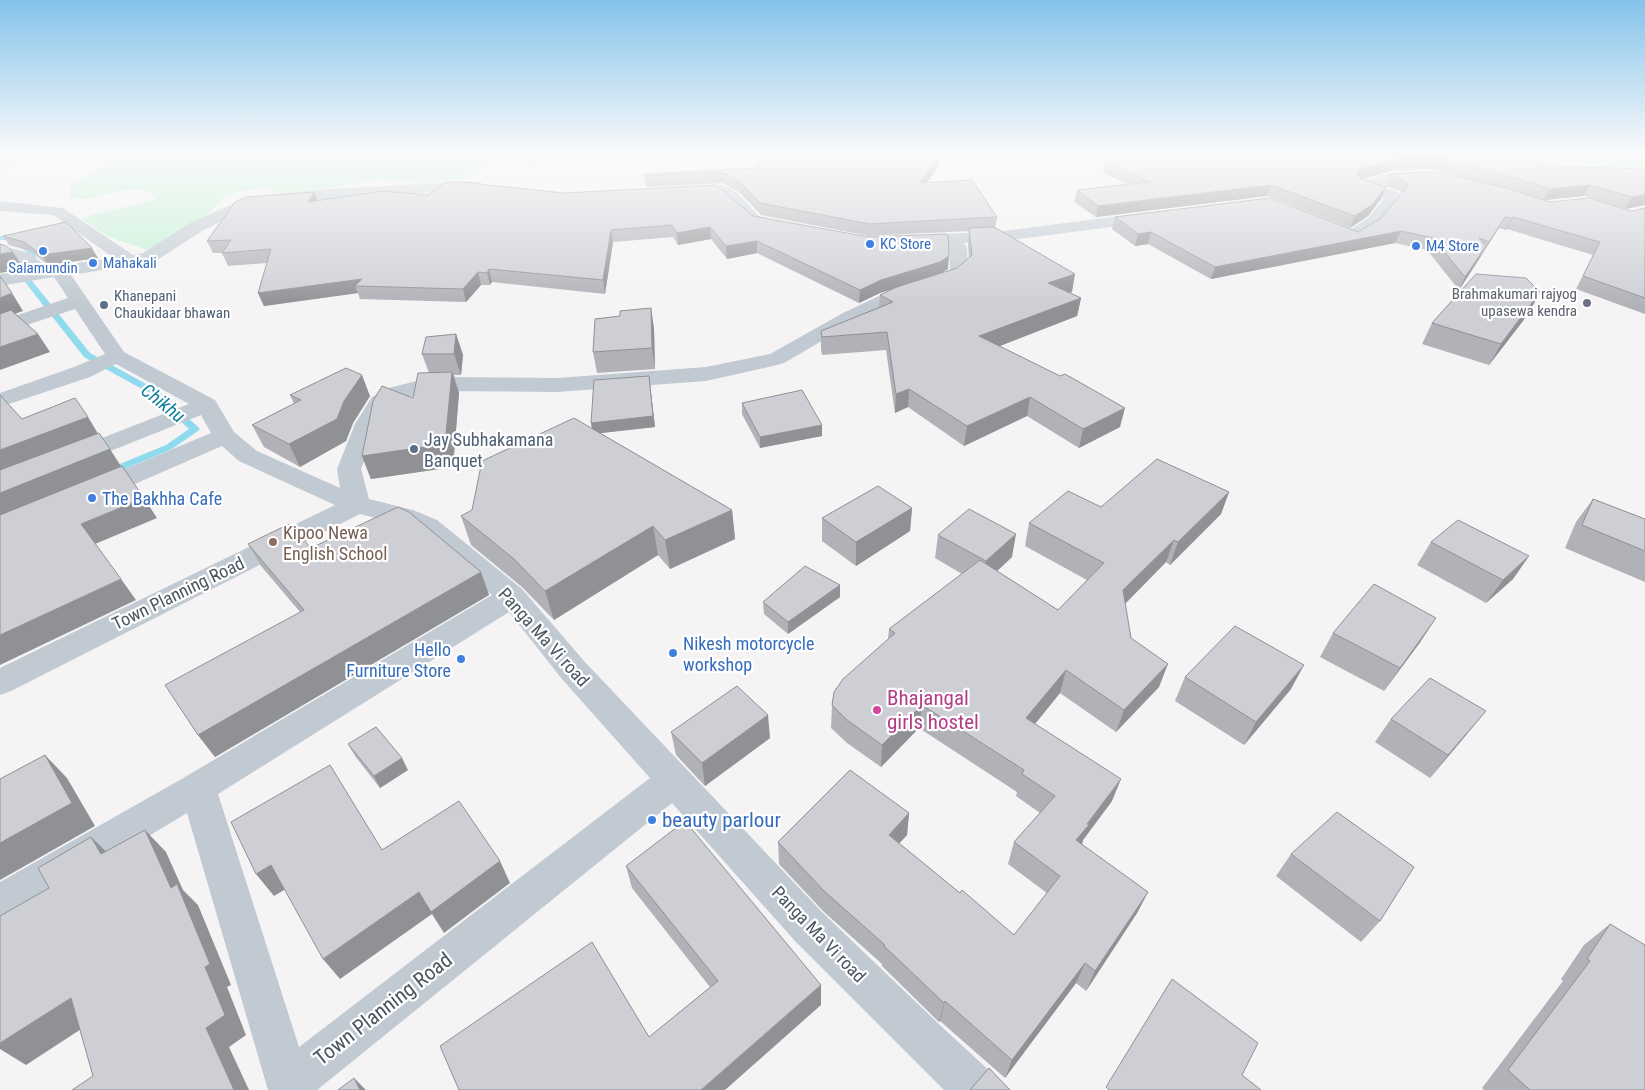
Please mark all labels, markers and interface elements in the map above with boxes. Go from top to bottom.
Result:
place label: KC Store [880,235,931,253]
place label: M4 Store [1426,237,1479,255]
marker: KC Store [864,238,876,250]
marker: M4 Store [1410,240,1422,252]
marker: Salamundin [37,245,49,257]
place label: Mahakali [103,254,157,272]
marker: Mahakali [87,257,99,269]
place label: Salamundin [8,259,78,277]
place label: Brahmakumari rajyog upasewa kendra [1452,285,1577,320]
place label: Khanepani Chaukidaar bhawan [114,287,230,322]
marker: Brahmakumari rajyog upasewa kendra [1581,297,1593,309]
marker: Khanepani Chaukidaar bhawan [98,299,110,311]
water label: Chikhu [136,379,190,427]
place label: Jay Subhakamana Banquet [424,429,553,471]
marker: Jay Subhakamana Banquet [408,443,420,455]
place label: The Bakhha Cafe [102,488,222,509]
marker: The Bakhha Cafe [86,492,98,504]
place label: Kipoo Newa English School [283,522,387,564]
marker: Kipoo Newa English School [267,536,279,548]
street label: Town Planning Road [109,552,247,634]
street label: Panga Ma Vi road [494,583,594,691]
place label: Nikesh motorcycle workshop [683,633,814,675]
place label: Hello Furniture Store [346,639,451,681]
marker: Nikesh motorcycle workshop [667,647,679,659]
marker: Hello Furniture Store [455,653,467,665]
place label: Bhajangal girls hostel [887,686,979,734]
marker: Bhajangal girls hostel [871,704,883,716]
place label: beauty parlour [662,808,781,832]
marker: beauty parlour [646,814,658,826]
street label: Panga Ma Vi road [768,882,870,986]
street label: Town Planning Road [309,948,457,1070]

